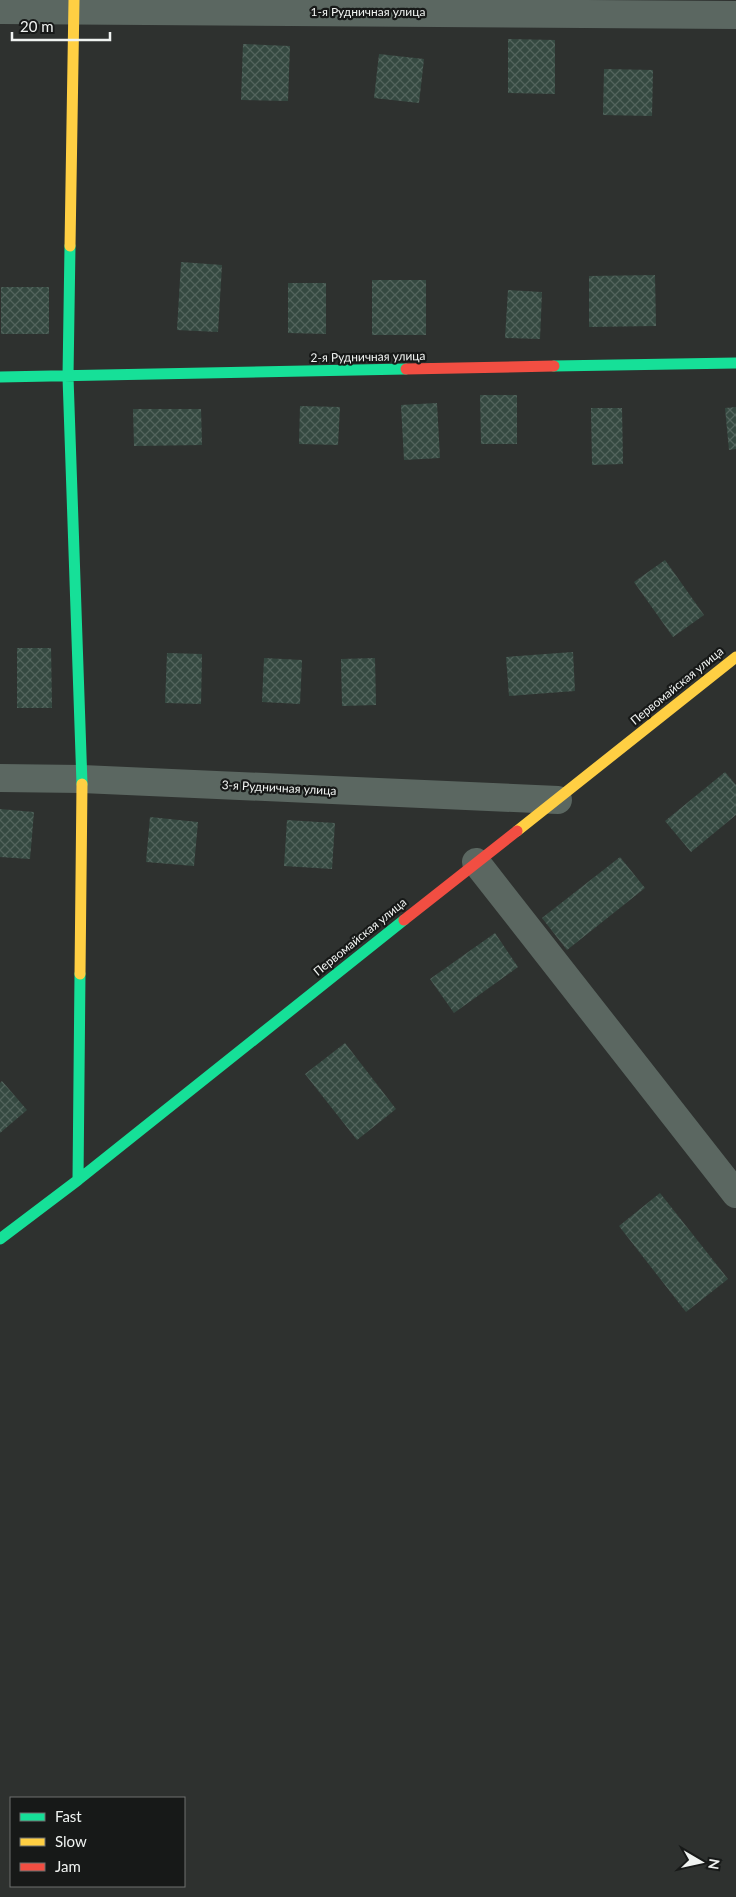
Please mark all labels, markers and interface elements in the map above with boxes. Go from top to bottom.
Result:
street label: 1-я Рудничная улица [311,4,426,19]
scale bar [12,10,110,42]
text: 20 m [20,17,54,35]
street label: 2-я Рудничная улица [310,348,426,365]
street label: Первомайская улица [627,643,726,728]
street label: 3-я Рудничная улица [221,777,337,798]
street label: Первомайская улица [310,894,409,979]
legend [10,1797,185,1887]
text: Fast [55,1807,82,1825]
text: Slow [55,1832,87,1850]
north arrow [676,1837,726,1887]
text: Jam [55,1857,81,1875]
text: N [705,1857,724,1871]

